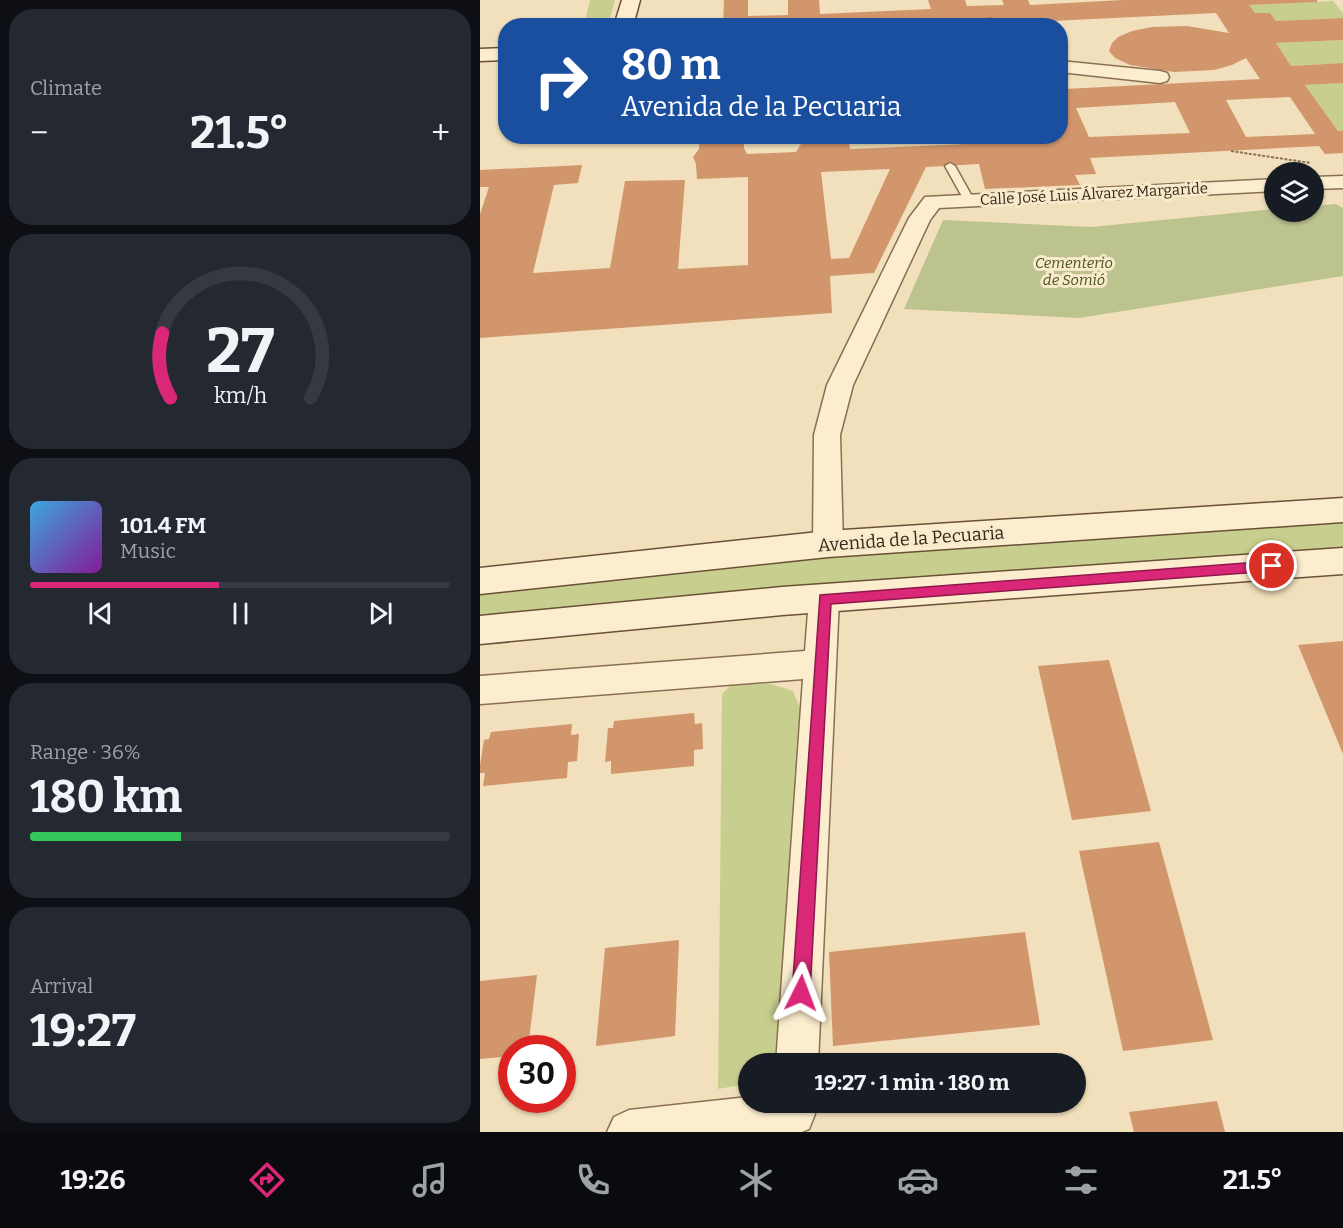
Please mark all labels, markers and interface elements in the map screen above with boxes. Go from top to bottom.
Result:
text: 80 m [621,40,721,90]
icon: right [522,42,600,120]
text: Climate [30,76,102,100]
text: Avenida de la Pecuaria [621,91,901,123]
text: 21.5° [190,106,289,160]
text: − [30,113,48,153]
text: + [431,113,450,153]
map controls [1264,162,1324,222]
button: layers [1264,162,1324,222]
street label: Calle José Luis Álvarez Margaride [980,179,1208,209]
park label: Cementerio de Somió [1035,254,1113,289]
text: 27 [206,315,274,390]
text: km/h [213,384,267,410]
text: 101.4 FM [120,512,206,539]
street label: Avenida de la Pecuaria [817,521,1005,556]
text: Music [120,539,176,563]
pin [1246,540,1297,591]
icon: arrive [1255,549,1288,582]
icon: previous [84,597,117,630]
icon: pause [224,597,257,630]
icon: next [364,597,397,630]
text: Range · 36% [30,740,141,764]
text: 180 km [30,770,182,824]
position arrow [769,961,833,1025]
text: Arrival [30,974,93,998]
text: 19:27 [30,1004,136,1058]
speed limit sign: 30 [498,1035,576,1113]
text: 19:27 · 1 min · 180 m [814,1069,1010,1096]
icon: directions [246,1159,288,1201]
icon: music [409,1159,451,1201]
icon: phone [572,1159,614,1201]
icon: climate [735,1159,777,1201]
icon: car [897,1159,939,1201]
icon: filters [1060,1159,1102,1201]
text: 19:26 [60,1164,125,1196]
text: 21.5° [1223,1164,1283,1196]

